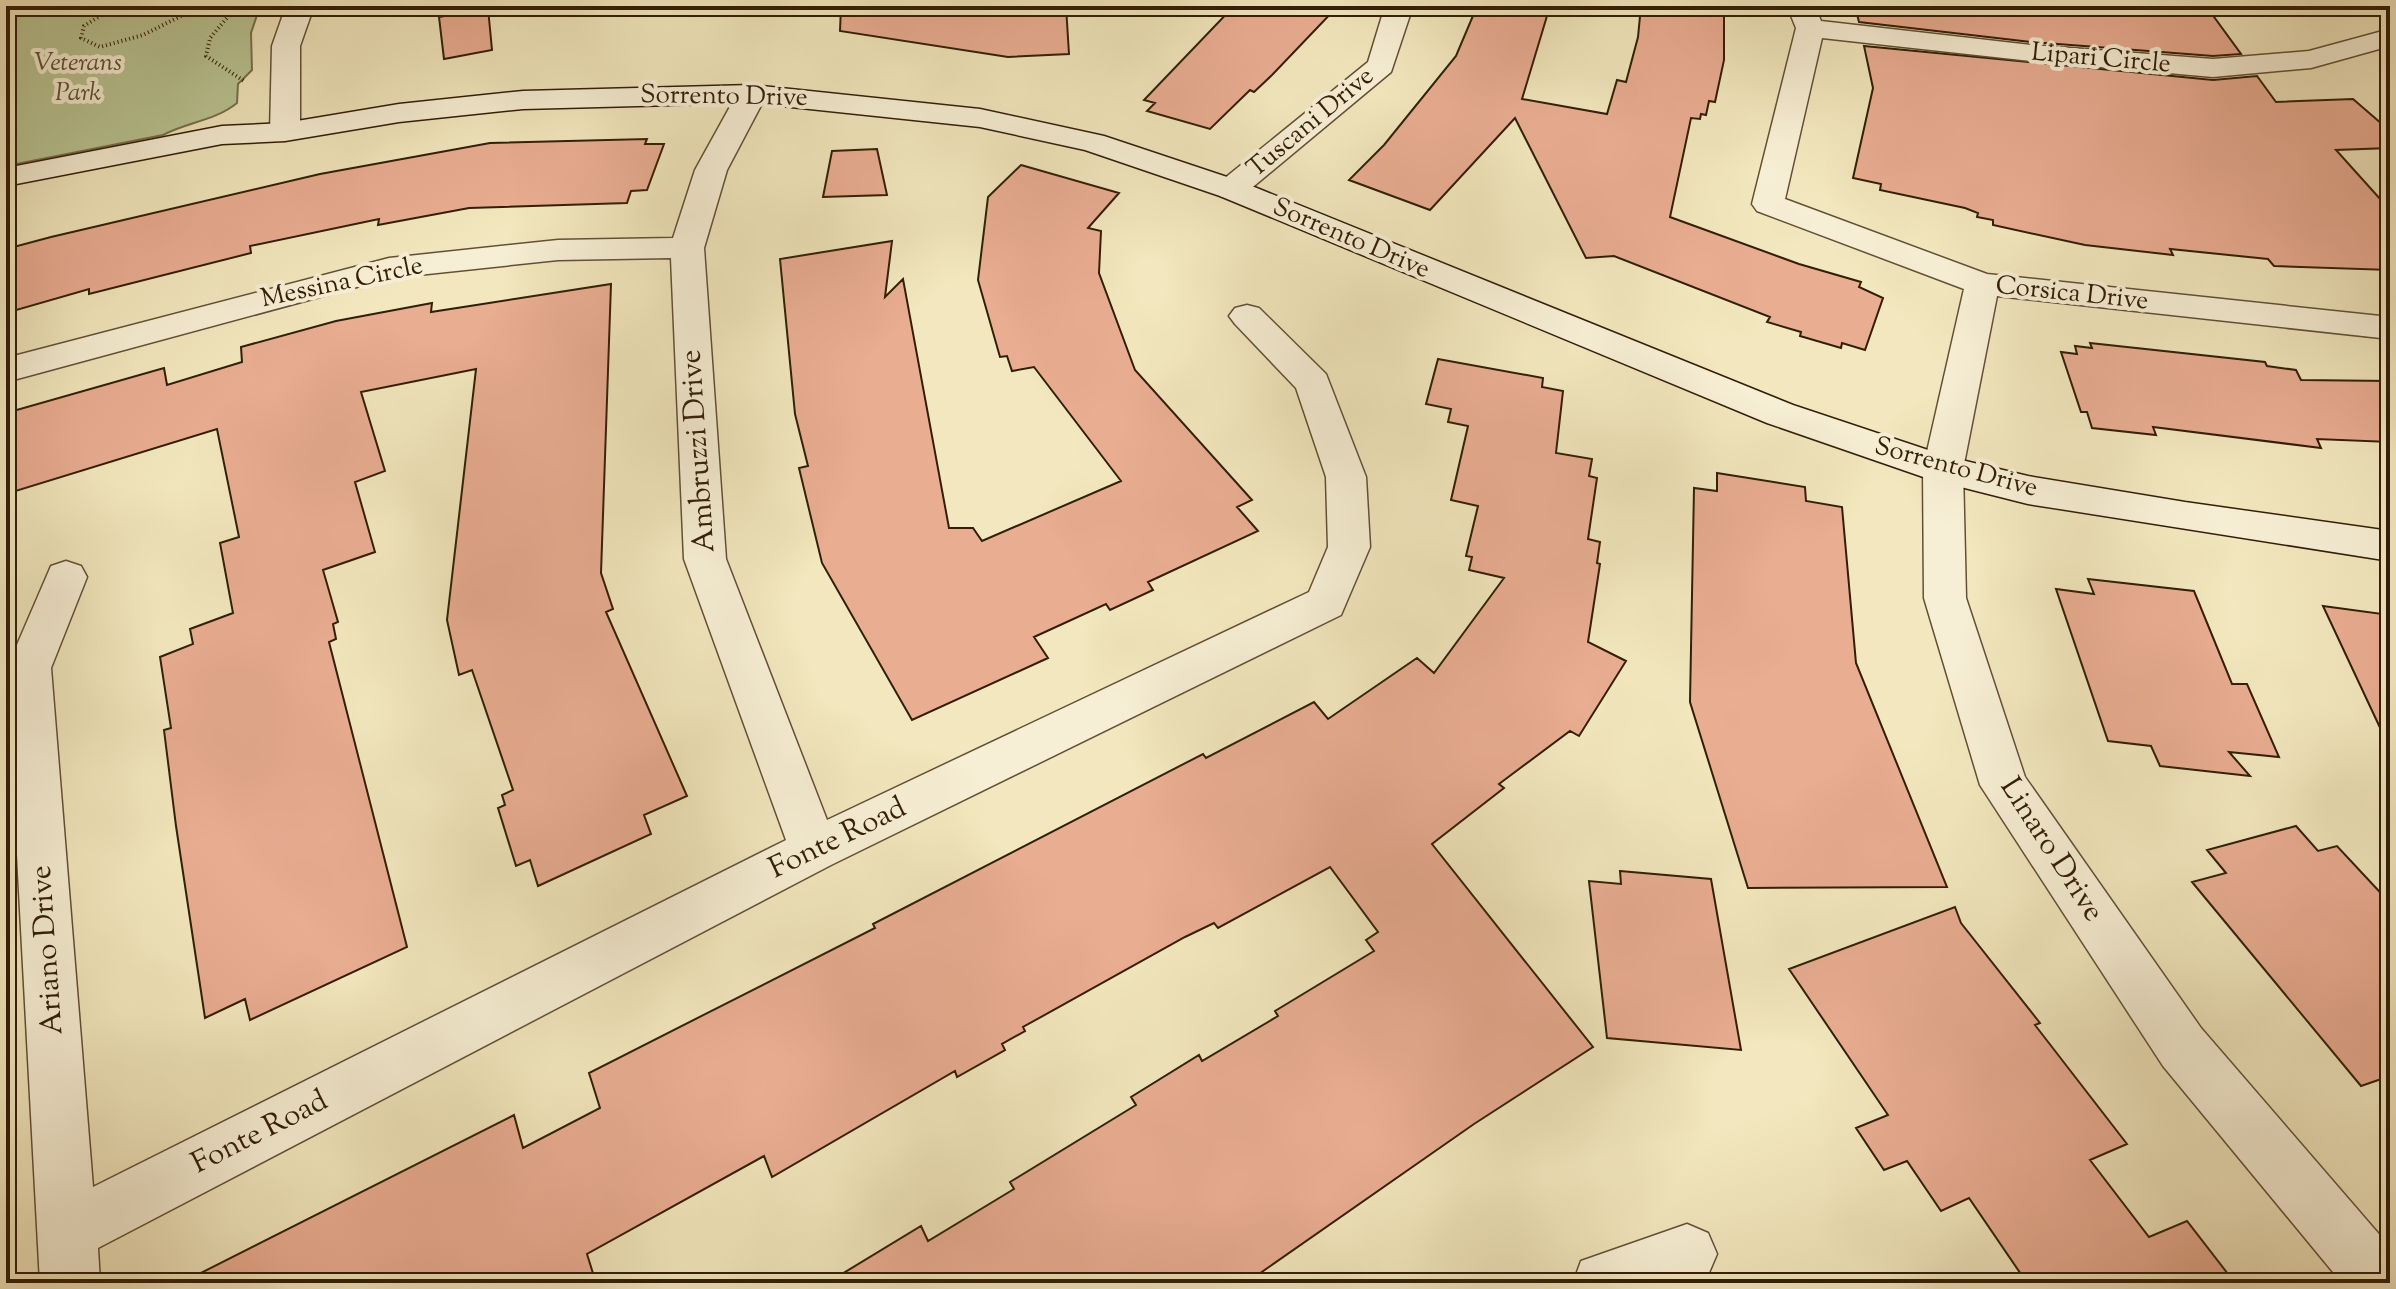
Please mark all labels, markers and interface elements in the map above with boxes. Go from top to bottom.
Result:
street label: Lipari Circle [2030,34,2172,84]
park label: Veterans Park [34,45,122,112]
street label: Tuscani Drive [1239,59,1383,187]
street label: Sorrento Drive [640,77,808,117]
street label: Sorrento Drive [1267,189,1435,289]
street label: Messina Circle [258,248,426,318]
street label: Corsica Drive [1994,268,2150,320]
street label: Ambruzzi Drive [670,348,728,554]
street label: Sorrento Drive [1870,428,2042,508]
street label: Linaro Drive [1988,770,2114,930]
street label: Fonte Road [762,787,914,891]
street label: Ariano Drive [21,864,75,1036]
street label: Fonte Road [184,1080,336,1186]

